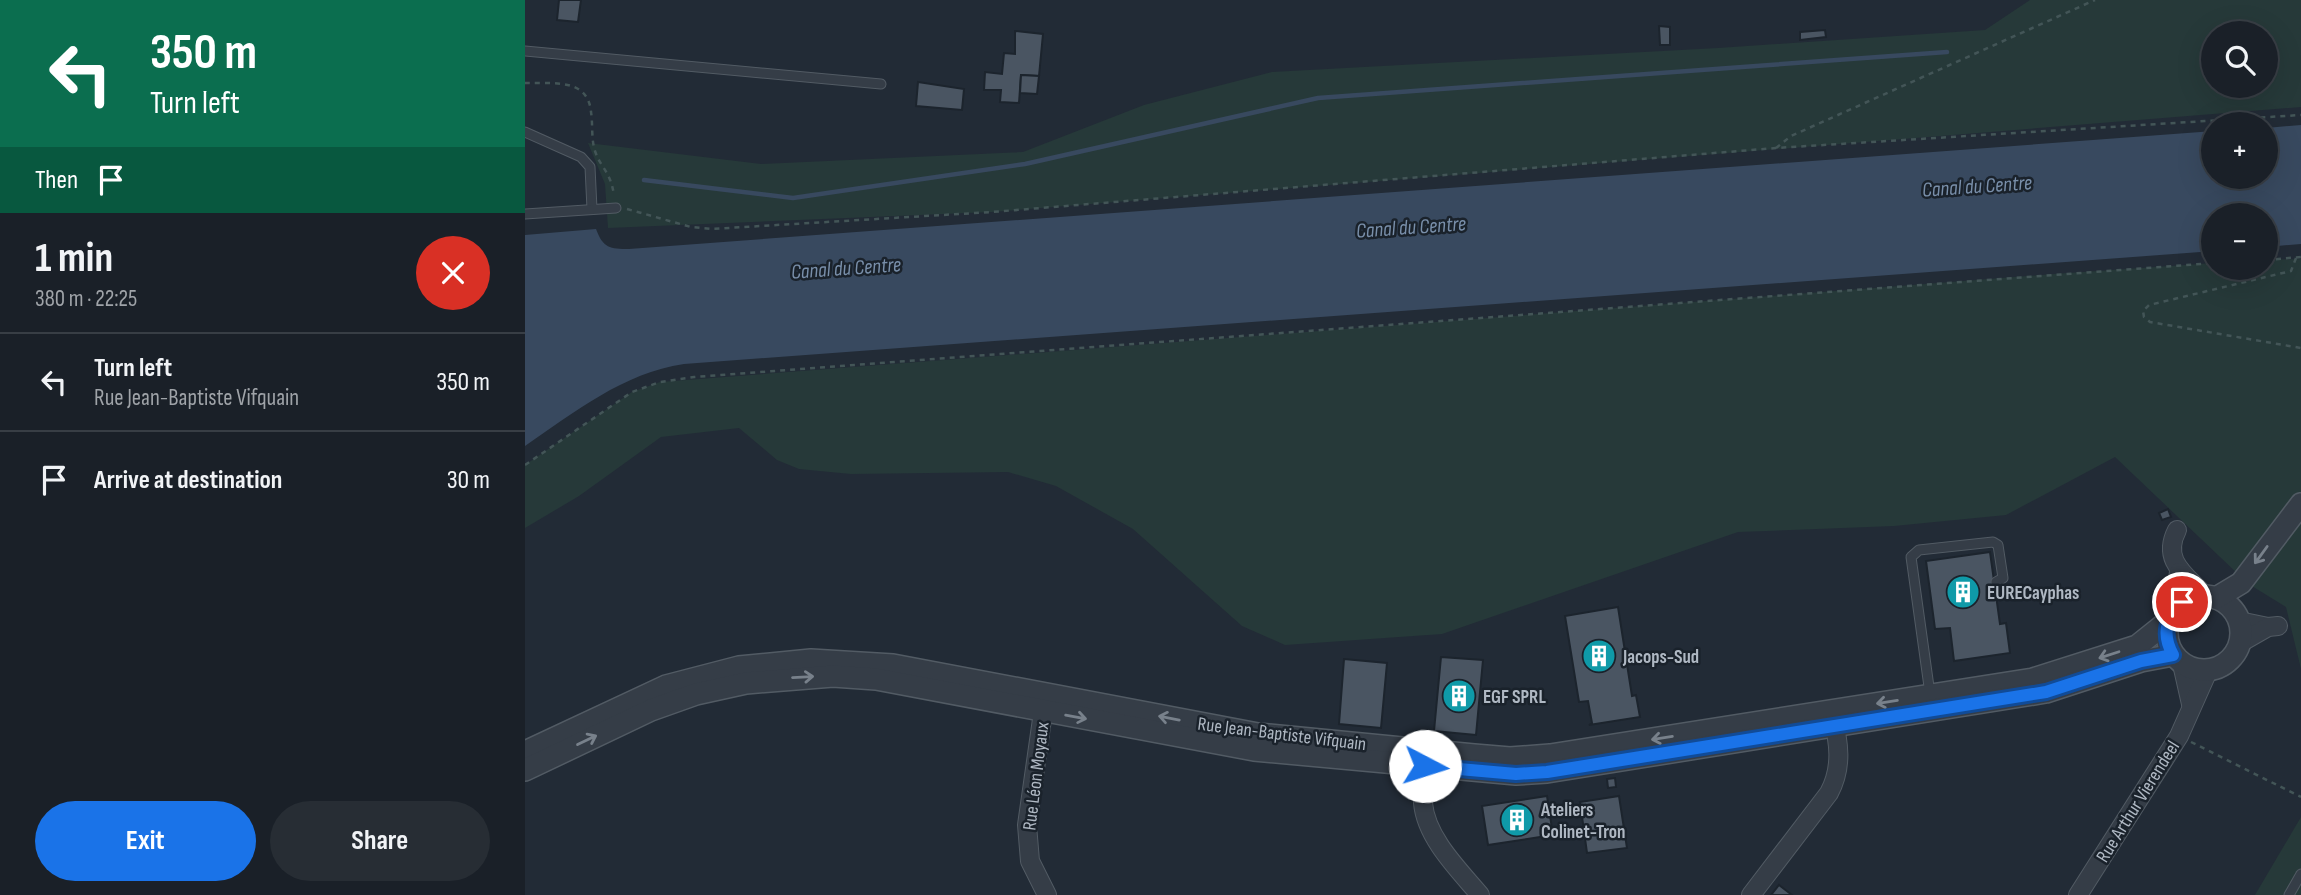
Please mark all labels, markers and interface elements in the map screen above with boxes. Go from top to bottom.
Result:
map controls [2201,21,2278,280]
button: search [2201,21,2278,98]
text: 350 m [150,24,257,83]
icon: left [35,28,126,119]
text: Turn left [150,84,240,123]
button: + [2201,112,2278,189]
icon: arrive [92,161,130,199]
text: Then [35,165,78,196]
water label: Canal du Centre [1921,170,2033,203]
button: − [2201,203,2278,280]
water label: Canal du Centre [1355,211,1467,244]
text: 1 min [35,233,113,284]
button: close [416,236,490,310]
water label: Canal du Centre [790,252,902,285]
text: 380 m · 22:25 [35,285,137,313]
text: Turn left [94,353,172,384]
icon: left [35,363,73,401]
text: 350 m [436,367,490,398]
text: Rue Jean-Baptiste Vifquain [94,384,299,412]
icon: arrive [35,461,73,499]
text: Arrive at destination [94,465,282,496]
text: 30 m [447,465,490,496]
one-way arrow [2254,545,2269,563]
pin [2152,572,2212,632]
building icon: EURECayphas [1944,573,1982,611]
place label: EURECayphas [1987,582,2079,605]
icon: arrive [2163,583,2201,621]
building icon: Jacops-Sud [1580,637,1618,675]
place label: Jacops-Sud [1622,646,1699,669]
one-way arrow [2098,649,2120,662]
one-way arrow [791,670,814,683]
building icon: EGF SPRL [1440,677,1478,715]
place label: EGF SPRL [1483,686,1546,709]
one-way arrow [1876,696,1899,709]
one-way arrow [1064,710,1087,724]
one-way arrow [1159,710,1181,724]
street label: Rue Jean-Baptiste Vifquain [1196,713,1367,756]
street label: Rue Léon Moyaux [1018,721,1055,832]
position arrow [1388,729,1462,803]
one-way arrow [1652,731,1674,744]
one-way arrow [576,733,597,747]
street label: Rue Arthur Vierendeel [2092,737,2185,867]
place label: Ateliers Colinet-Tron [1540,799,1626,844]
button: Exit [35,801,256,881]
button: Share [270,801,490,881]
building icon: Ateliers Colinet-Tron [1498,801,1536,839]

